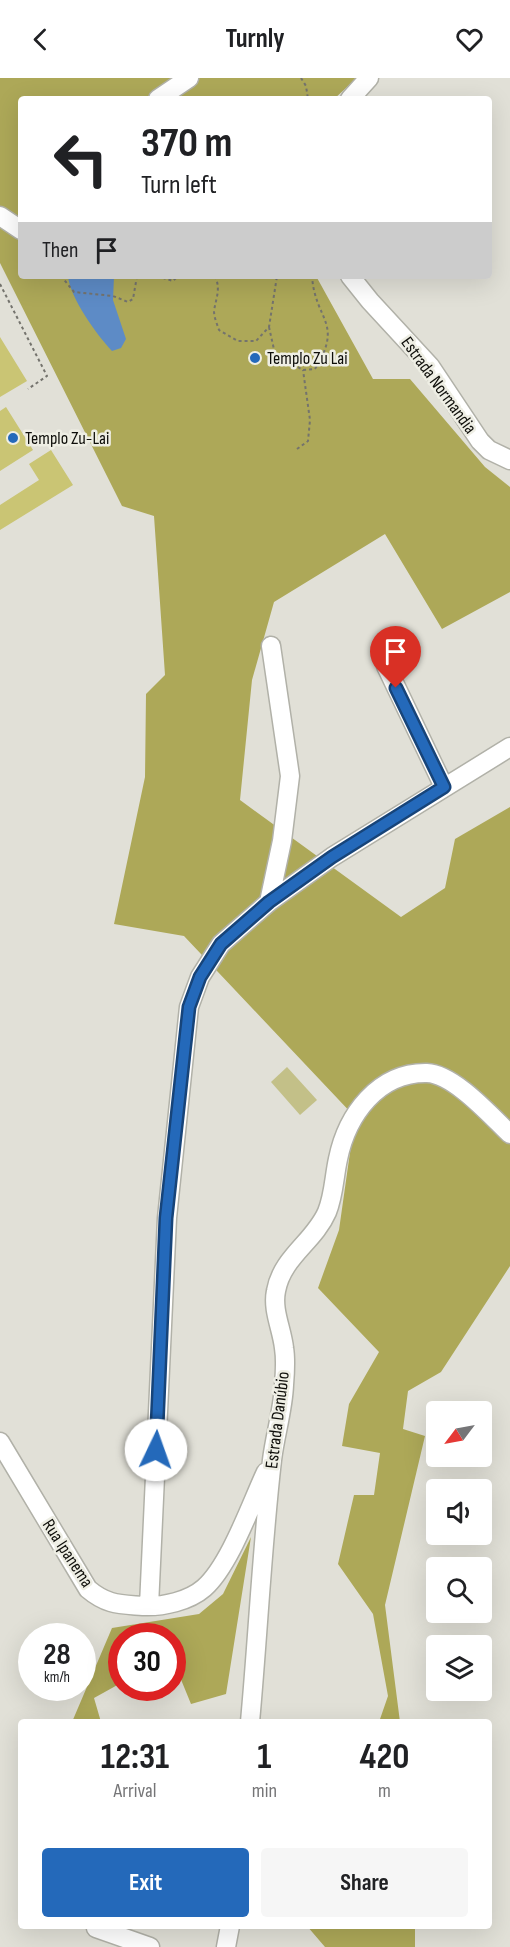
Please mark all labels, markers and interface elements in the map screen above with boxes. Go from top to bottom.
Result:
icon: back [24,23,57,56]
text: Turnly [225,23,285,55]
icon: heart [453,23,486,56]
text: 370 m [141,118,232,169]
icon: left [42,120,120,198]
text: Turn left [141,169,217,201]
icon: arrive [90,234,123,267]
text: Then [42,237,78,264]
street label: Estrada Normandia [397,333,481,438]
place label: Templo Zu Lai [267,348,348,369]
marker: Templo Zu Lai [248,351,262,365]
place label: Templo Zu-Lai [25,428,109,449]
marker: Templo Zu-Lai [6,431,20,445]
pin [370,626,421,688]
icon: arrive [379,635,412,668]
street label: Estrada Danúbio [261,1370,294,1470]
north arrow [426,1401,492,1467]
map controls [426,1401,492,1701]
position arrow [124,1418,188,1482]
button: sound [426,1479,492,1545]
street label: Rua Ipanema [38,1515,97,1591]
button: search [426,1557,492,1623]
speed limit sign: 30 [108,1623,186,1701]
button: layers [426,1635,492,1701]
text: 28 [43,1637,71,1673]
text: km/h [44,1668,70,1687]
text: 12:31 [101,1736,169,1779]
text: 1 [257,1736,271,1779]
text: 420 [360,1736,409,1779]
text: Arrival [113,1779,156,1803]
text: min [252,1779,277,1803]
text: m [378,1779,391,1803]
button: Exit [42,1848,249,1917]
button: Share [261,1848,468,1917]

